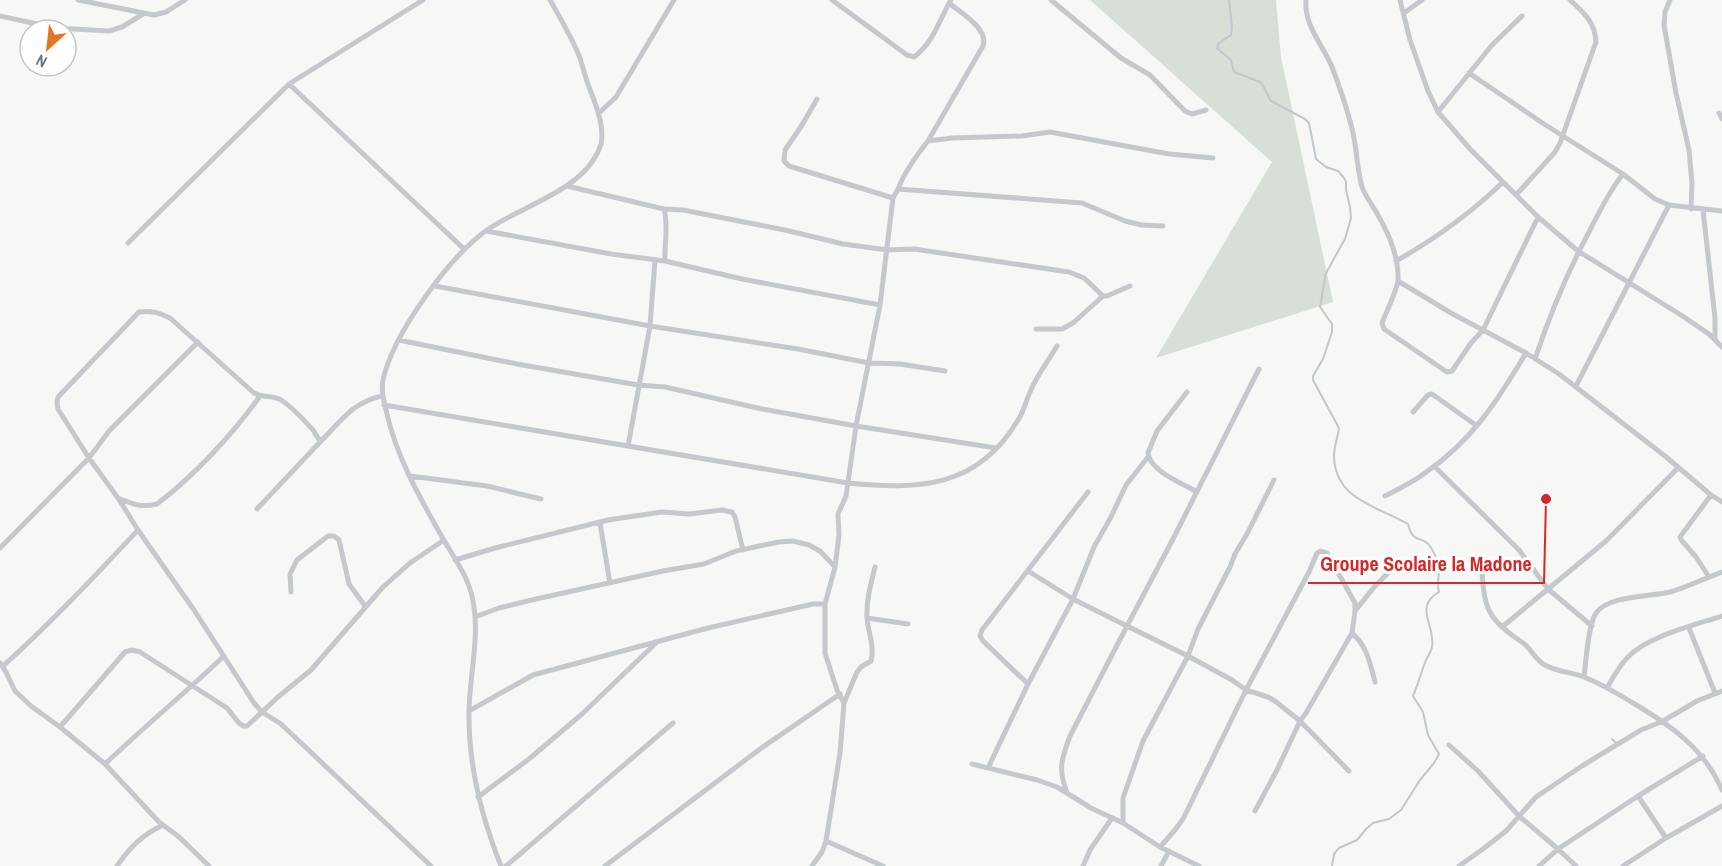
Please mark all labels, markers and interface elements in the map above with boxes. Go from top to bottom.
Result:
north arrow [18,18,78,78]
text: N [32,49,50,73]
callout: Groupe Scolaire la Madone [1308,545,1544,583]
text: Groupe Scolaire la Madone [1320,550,1532,577]

